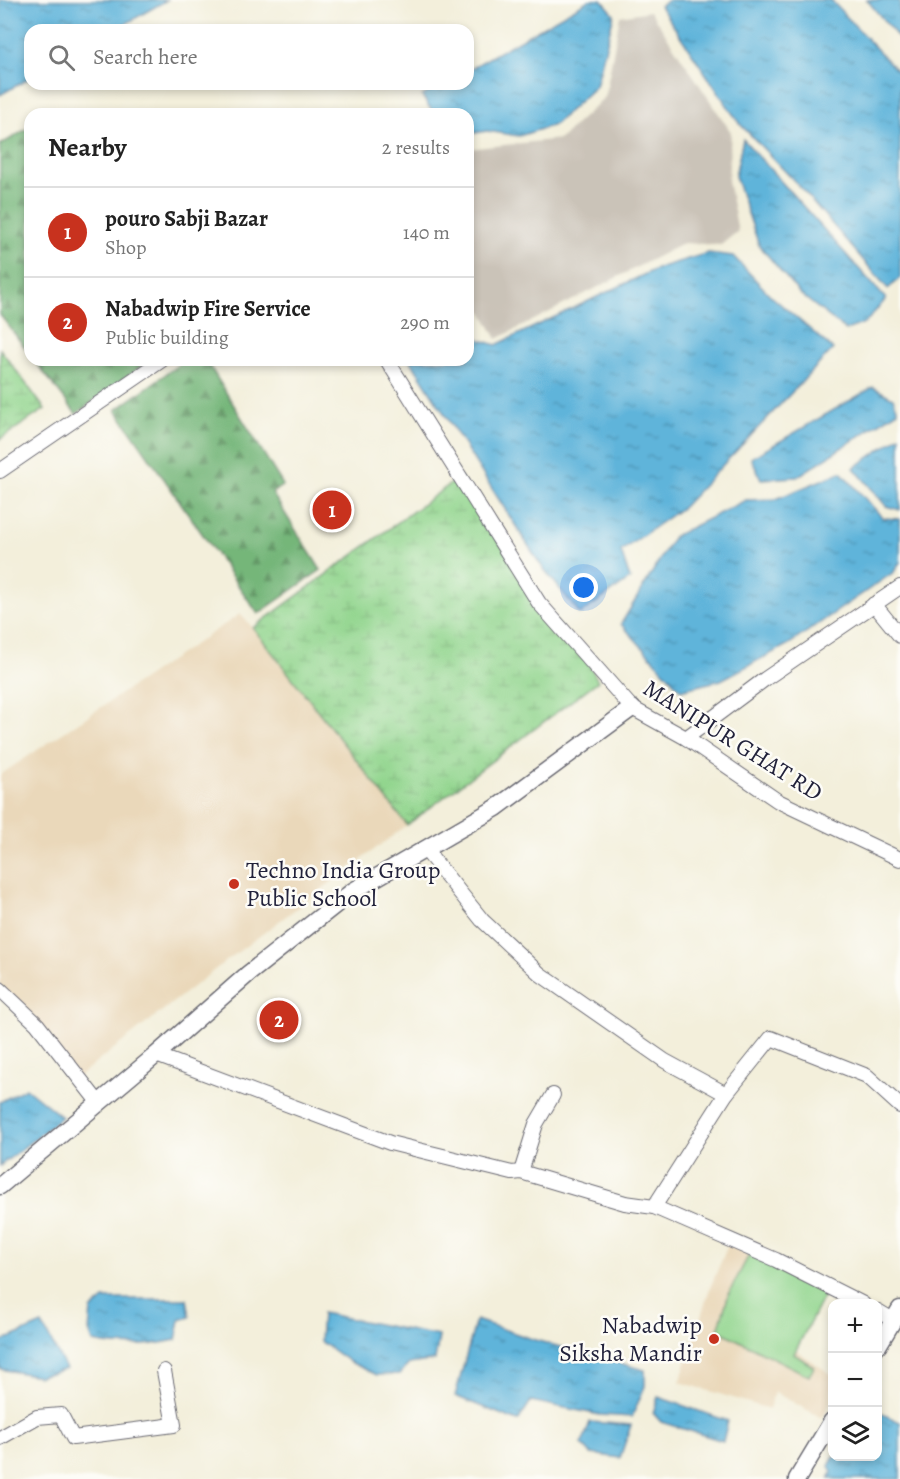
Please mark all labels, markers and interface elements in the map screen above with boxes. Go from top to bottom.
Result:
search box [24,24,474,90]
icon: search [45,41,78,74]
text: Search here [93,42,198,72]
text: Nearby [48,130,127,165]
text: 2 results [382,134,450,161]
text: pouro Sabji Bazar [105,204,268,234]
text: 1 [64,219,71,246]
text: 140 m [403,219,450,246]
text: Shop [105,234,147,261]
text: Nabadwip Fire Service [105,294,311,324]
text: 2 [63,309,72,336]
text: 290 m [400,309,450,336]
text: Public building [105,324,229,351]
pin: 1 [312,488,352,532]
your location [569,573,598,602]
street label: MANIPUR GHAT RD [637,672,829,808]
place label: Techno India Group Public School [246,854,441,914]
marker: Techno India Group Public School [227,877,241,891]
pin: 2 [260,998,298,1042]
map controls [828,1299,882,1461]
button: + [828,1299,882,1353]
place label: Nabadwip Siksha Mandir [559,1309,702,1369]
marker: Nabadwip Siksha Mandir [707,1332,721,1346]
button: − [828,1353,882,1407]
button: layers [828,1407,882,1461]

